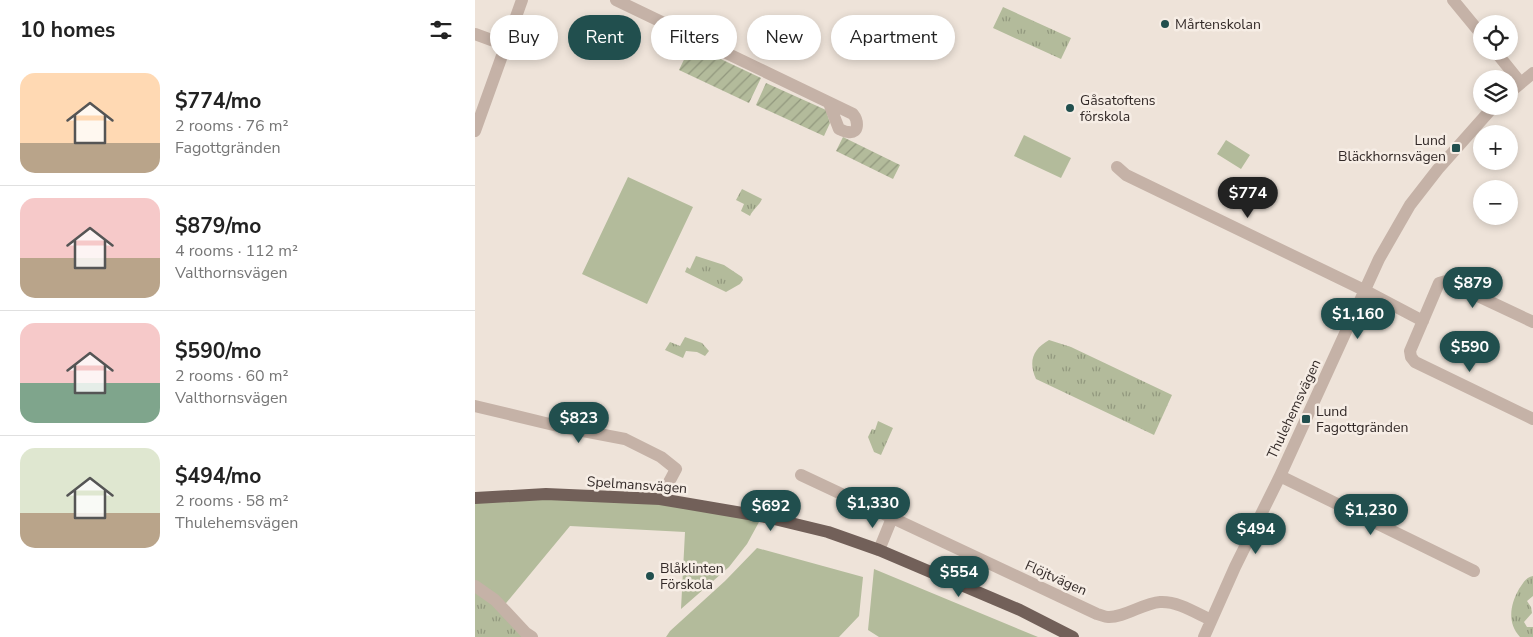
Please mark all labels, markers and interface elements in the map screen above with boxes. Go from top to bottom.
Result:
chip: Buy [490,15,558,60]
chip: Rent [568,15,641,60]
chip: Filters [651,15,737,60]
chip: New [747,15,821,60]
chip: Apartment [831,15,955,60]
place label: Mårtenskolan [1175,15,1261,34]
map controls [1473,15,1518,225]
button: locate [1473,15,1518,60]
text: 10 homes [20,16,115,44]
icon: filters [427,16,455,44]
marker: Mårtenskolan [1159,18,1171,30]
button: layers [1473,70,1518,115]
text: $774/mo [175,87,261,115]
place label: Gåsatoftens förskola [1080,91,1156,126]
icon: home [60,93,120,153]
marker: Gåsatoftens förskola [1064,102,1076,114]
text: 2 rooms · 76 m² [175,115,288,137]
button: + [1473,125,1518,170]
place label: Lund Bläckhornsvägen [1338,131,1446,166]
text: Fagottgränden [175,137,281,159]
marker: Lund Bläckhornsvägen [1450,142,1462,154]
pin: $774 [1218,176,1278,219]
button: − [1473,180,1518,225]
text: $774 [1229,182,1267,204]
text: $879/mo [175,212,261,240]
icon: home [60,218,120,278]
text: 4 rooms · 112 m² [175,240,298,262]
text: Valthornsvägen [175,262,288,284]
pin: $879 [1443,266,1503,309]
text: $879 [1454,272,1492,294]
pin: $1,160 [1317,298,1399,340]
text: $1,160 [1332,303,1384,325]
pin: $590 [1440,330,1500,373]
text: $590 [1451,336,1489,358]
text: $590/mo [175,337,261,365]
icon: home [60,343,120,403]
street label: Thulehemsvägen [1263,356,1325,462]
text: 2 rooms · 60 m² [175,365,288,387]
text: Valthornsvägen [175,387,288,409]
pin: $823 [549,402,609,444]
place label: Lund Fagottgränden [1316,402,1408,437]
text: $823 [560,407,598,429]
marker: Lund Fagottgränden [1300,413,1312,425]
text: $494/mo [175,462,261,490]
icon: home [60,468,120,528]
street label: Spelmansvägen [586,472,688,498]
pin: $1,330 [832,486,914,529]
text: 2 rooms · 58 m² [175,490,288,512]
pin: $692 [741,490,801,532]
text: $1,330 [847,492,899,514]
pin: $1,230 [1330,494,1412,536]
text: $692 [752,495,790,517]
text: $1,230 [1345,499,1397,521]
text: Thulehemsvägen [175,512,298,534]
pin: $494 [1226,512,1286,555]
text: $494 [1237,518,1275,540]
pin: $554 [929,556,989,598]
street label: Flöjtvägen [1022,556,1090,600]
place label: Blåklinten Förskola [660,559,724,594]
text: $554 [940,561,978,583]
marker: Blåklinten Förskola [644,570,656,582]

